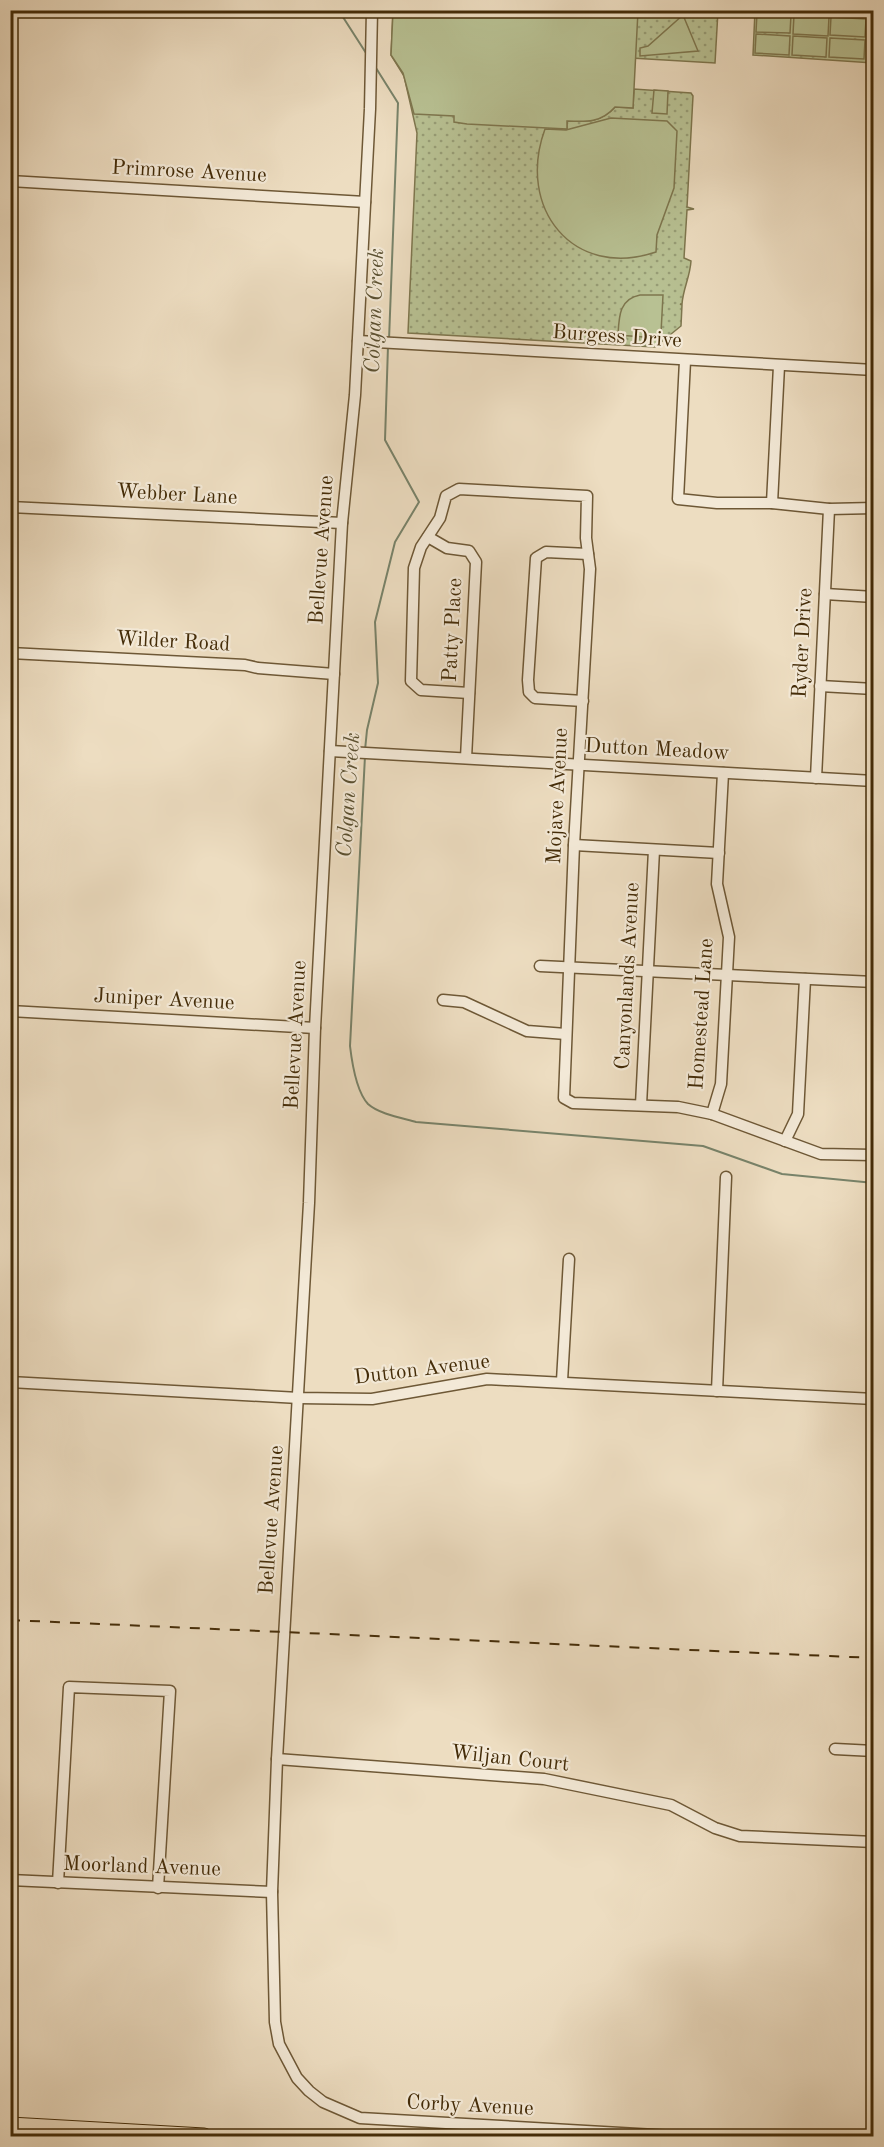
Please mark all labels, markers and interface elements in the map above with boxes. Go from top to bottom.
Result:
street label: Primrose Avenue [111,157,267,187]
water label: Colgan Creek [362,248,388,374]
street label: Burgess Drive [551,322,683,352]
street label: Bellevue Avenue [306,475,338,625]
street label: Webber Lane [116,481,238,509]
street label: Patty Place [440,577,466,683]
street label: Ryder Drive [790,587,816,699]
street label: Wilder Road [115,629,231,655]
street label: Mojave Avenue [544,727,572,865]
water label: Colgan Creek [334,731,364,858]
street label: Dutton Meadow [584,736,730,764]
street label: Canyonlands Avenue [613,882,643,1070]
street label: Homestead Lane [686,937,718,1091]
street label: Bellevue Avenue [282,960,310,1110]
street label: Juniper Avenue [93,986,235,1014]
street label: Dutton Avenue [353,1351,491,1389]
street label: Bellevue Avenue [256,1445,288,1595]
street label: Wiljan Court [450,1742,570,1776]
street label: Moorland Avenue [63,1854,221,1880]
street label: Corby Avenue [406,2092,534,2120]

